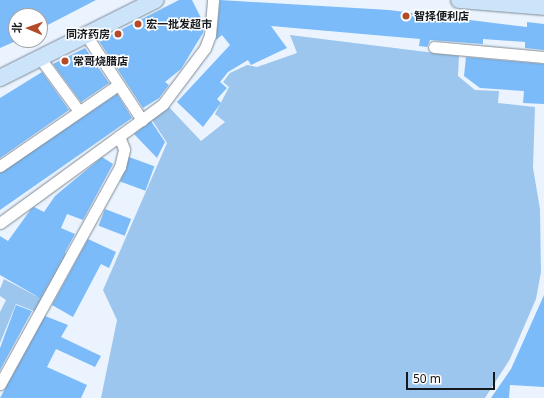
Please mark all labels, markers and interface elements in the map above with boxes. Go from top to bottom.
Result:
north arrow [8,8,48,48]
place label: 智择便利店 [414,9,469,23]
marker: 智择便利店 [401,11,411,21]
place label: 宏一批发超市 [146,17,212,31]
marker: 宏一批发超市 [133,19,143,29]
text: 北 [9,22,24,33]
place label: 同济药房 [66,27,110,41]
marker: 同济药房 [113,29,123,39]
place label: 常哥烧腊店 [73,54,128,68]
marker: 常哥烧腊店 [60,56,70,66]
scale bar [408,364,497,390]
text: 50 m [413,370,441,387]

